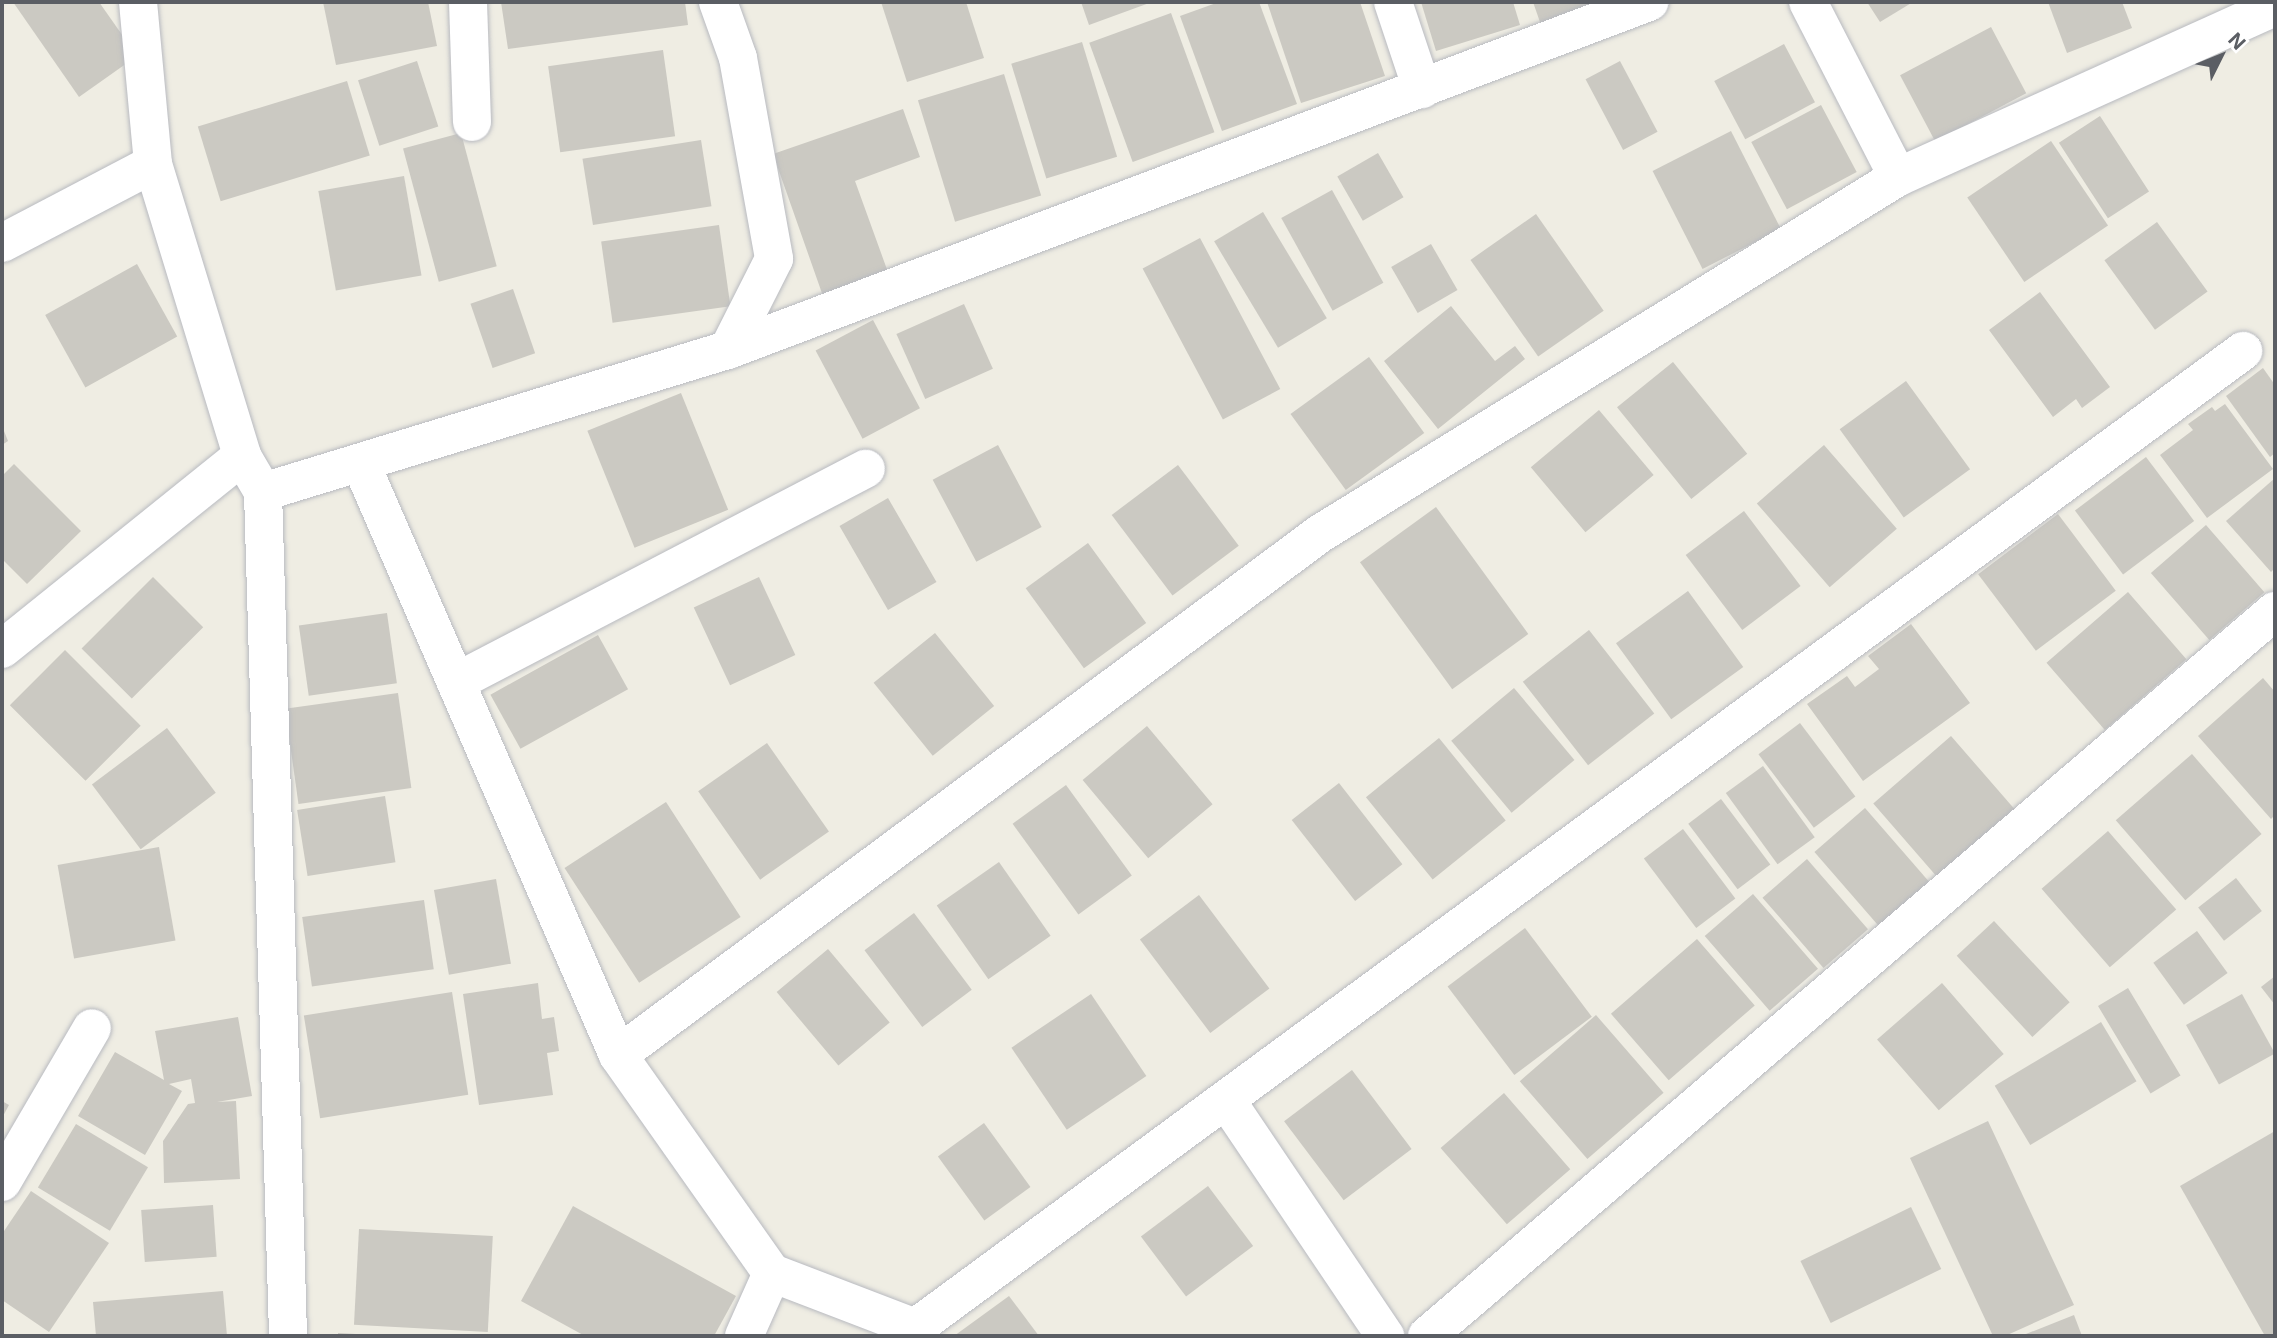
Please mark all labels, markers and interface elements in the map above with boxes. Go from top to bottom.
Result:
north arrow [2186,21,2256,91]
text: N [2223,28,2250,54]

